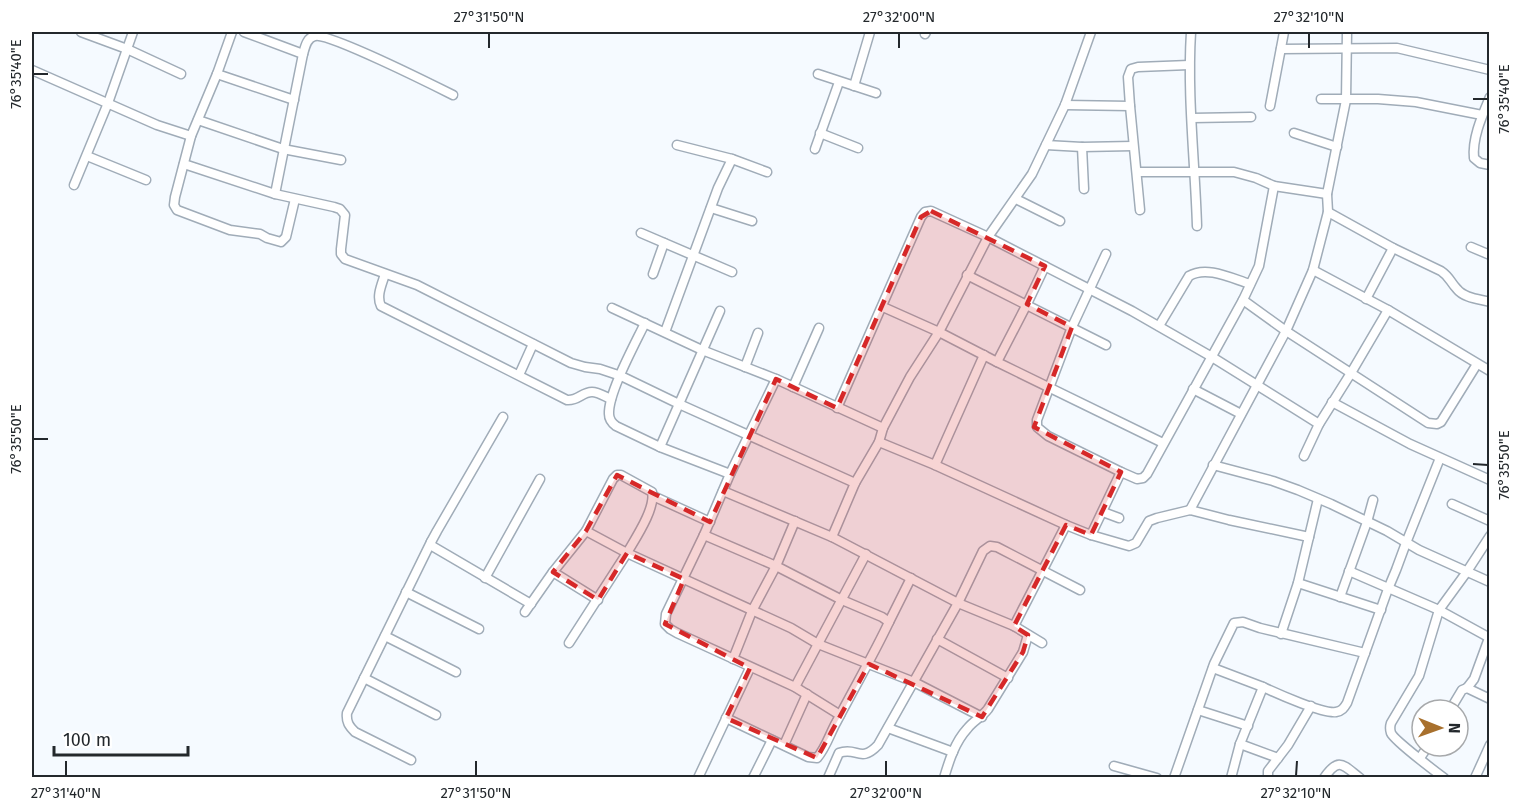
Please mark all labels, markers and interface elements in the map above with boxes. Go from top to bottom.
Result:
text: 27°31'50"N [454,8,524,26]
text: 27°32'00"N [863,8,935,26]
text: 27°32'10"N [1274,8,1344,26]
text: 76°35'40"E [7,39,25,109]
text: 76°35'40"E [1495,64,1513,134]
text: 76°35'50"E [7,404,25,474]
text: 76°35'50"E [1495,430,1513,500]
north arrow [1410,698,1470,758]
scale bar [54,719,188,757]
text: N [1445,723,1464,734]
text: 100 m [63,729,111,751]
text: 27°31'40"N [31,784,101,802]
text: 27°31'50"N [441,784,511,802]
text: 27°32'00"N [850,784,922,802]
text: 27°32'10"N [1261,784,1331,802]

